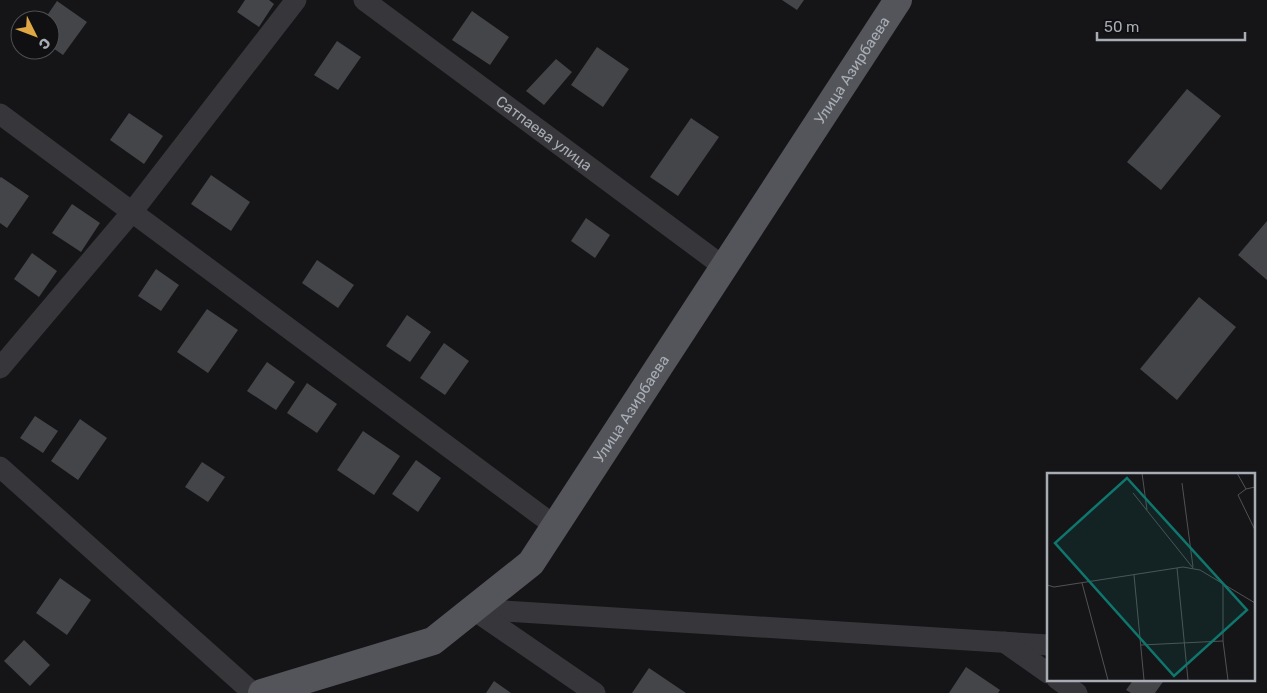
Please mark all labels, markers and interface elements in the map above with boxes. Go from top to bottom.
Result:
north arrow [10,10,60,60]
scale bar [1097,10,1244,42]
street label: Улица Азирбаева [811,13,894,128]
text: 50 m [1104,18,1139,36]
text: С [35,34,54,53]
street label: Сатпаева улица [492,92,596,175]
street label: Улица Азирбаева [590,352,673,466]
inset map [1047,473,1254,680]

